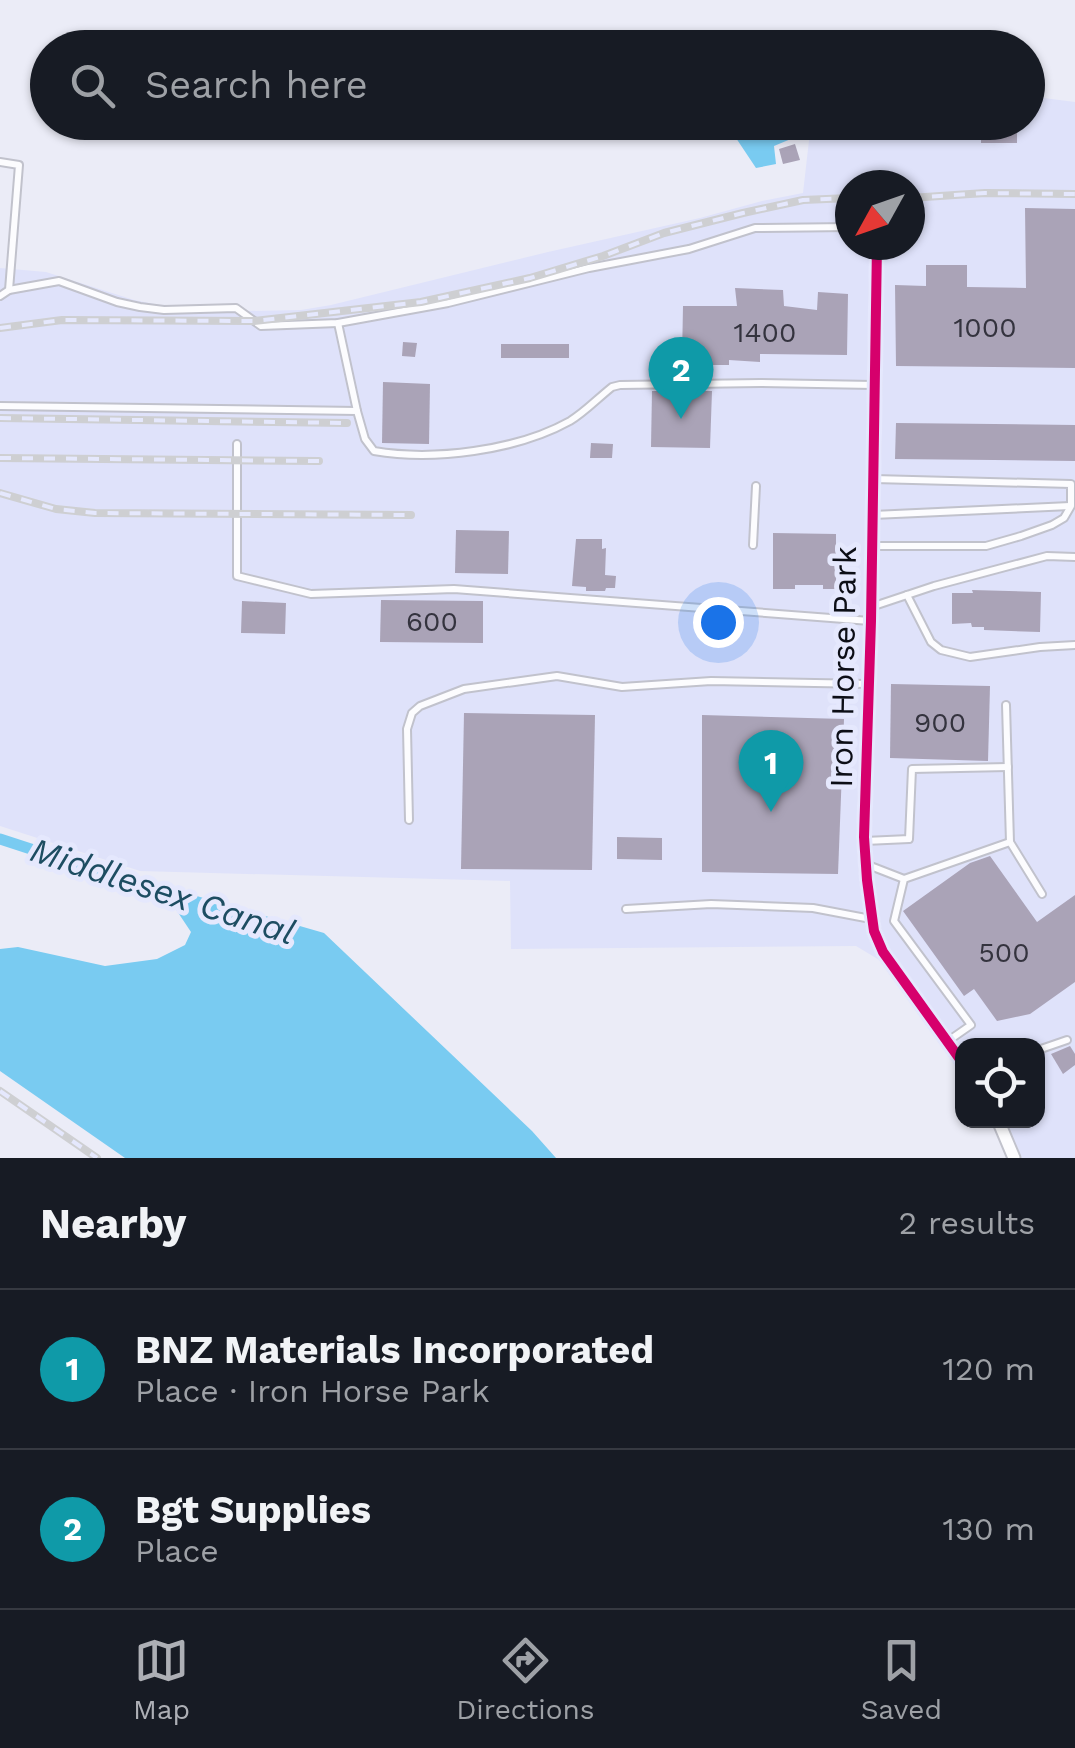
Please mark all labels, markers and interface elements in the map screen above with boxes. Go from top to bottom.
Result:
search box [30,30,1045,140]
icon: search [65,58,120,113]
text: Search here [145,63,368,107]
north arrow [835,170,925,260]
house number: 1000 [953,311,1017,344]
house number: 1400 [734,316,796,349]
pin: 2 [648,336,714,419]
street label: Iron Horse Park [822,546,864,788]
your location [693,597,744,648]
house number: 600 [406,605,458,638]
house number: 900 [914,706,966,739]
pin: 1 [738,730,804,812]
water label: Middlesex Canal [25,828,301,954]
house number: 500 [978,936,1030,969]
map controls [955,1038,1045,1128]
button: locate [955,1038,1045,1128]
text: Nearby [40,1199,187,1248]
text: 2 results [898,1204,1035,1242]
text: BNZ Materials Incorporated [135,1328,654,1372]
text: 1 [66,1350,79,1388]
text: 120 m [943,1350,1035,1388]
text: Place · Iron Horse Park [135,1372,490,1410]
text: Bgt Supplies [135,1488,371,1532]
text: 2 [63,1510,82,1548]
text: 130 m [943,1510,1035,1548]
text: Place [135,1532,219,1570]
tab: Map [133,1633,190,1726]
tab: Directions [456,1633,595,1726]
tab: Saved [861,1633,942,1726]

